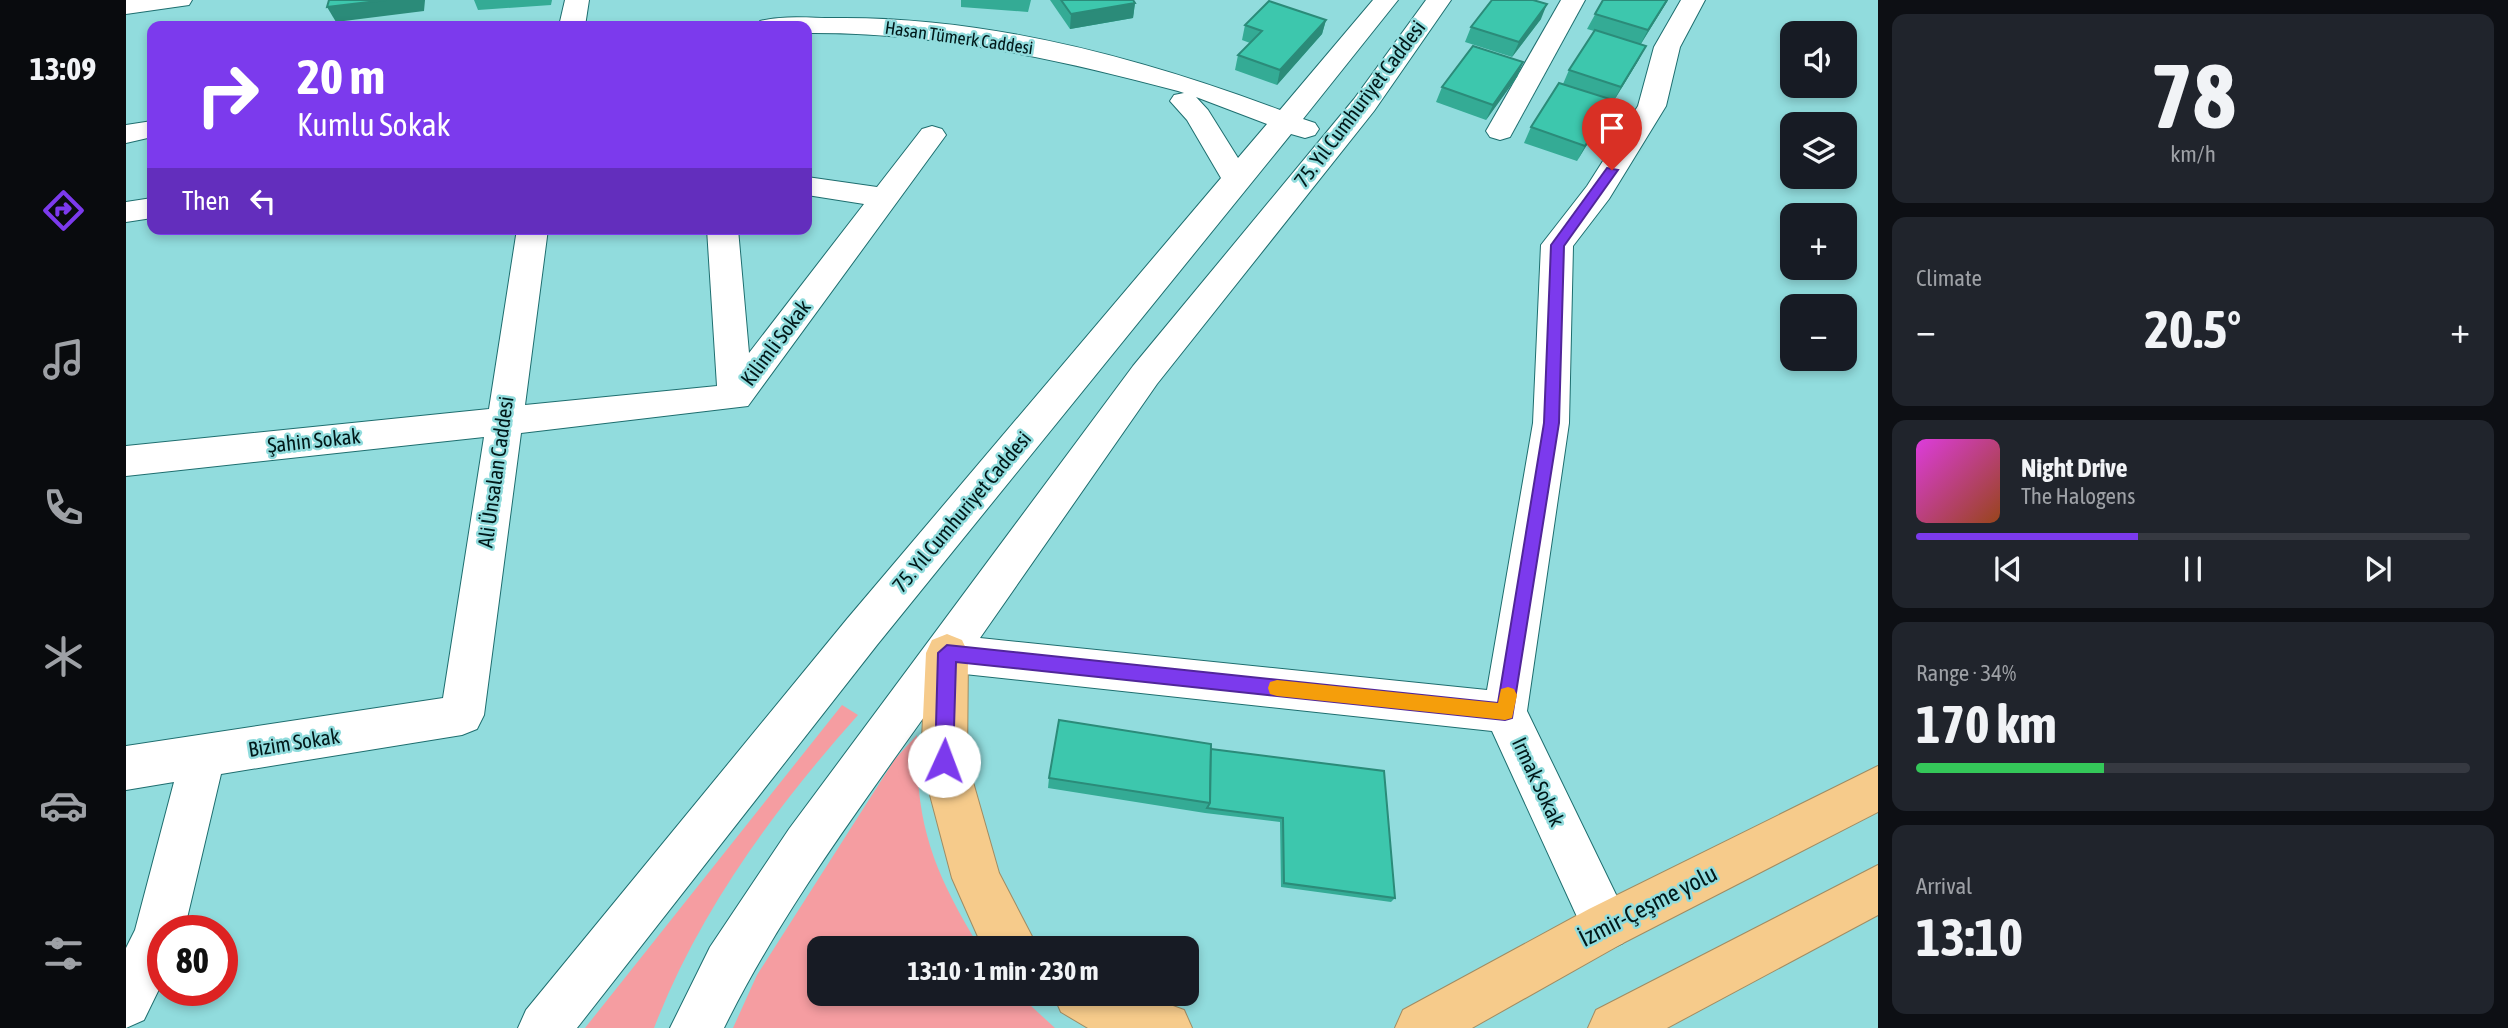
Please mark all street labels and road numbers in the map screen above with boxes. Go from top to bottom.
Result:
street label: 75. Yıl Cumhuriyet Caddesi [1289,15,1430,191]
street label: Hasan Tümerk Caddesi [884,17,1035,58]
street label: Kilimli Sokak [735,295,815,390]
street label: Ali Ünsalan Caddesi [473,395,518,549]
street label: Şahin Sokak [266,423,362,457]
street label: 75. Yıl Cumhuriyet Caddesi [887,426,1035,597]
street label: Bizim Sokak [246,723,341,761]
street label: Irmak Sokak [1508,733,1570,830]
street label: İzmir-Çeşme yolu [1574,859,1721,952]

